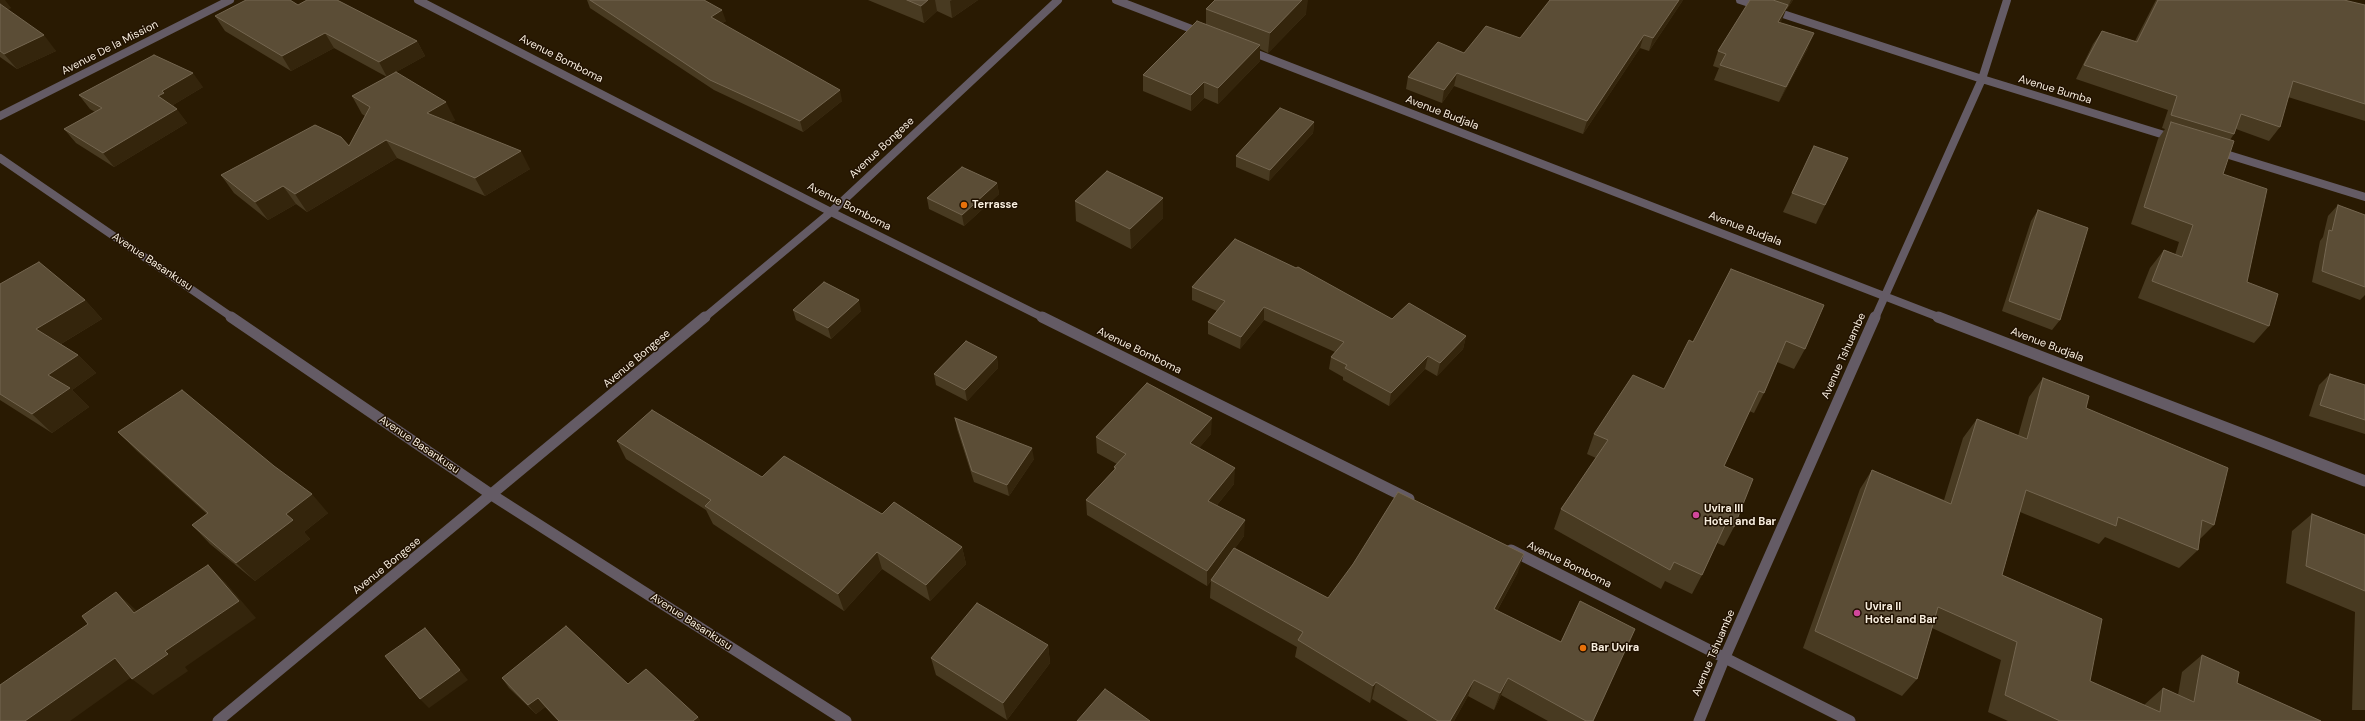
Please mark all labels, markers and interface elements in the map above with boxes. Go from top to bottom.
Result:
street label: Avenue De la Mission [59,18,161,78]
street label: Avenue Bomboma [517,32,605,86]
street label: Avenue Bumba [2017,73,2093,107]
street label: Avenue Budjala [1404,93,1480,133]
street label: Avenue Bongese [847,115,917,181]
street label: Avenue Bomboma [805,180,893,234]
place label: Terrasse [972,198,1018,212]
marker: Terrasse [959,200,969,210]
street label: Avenue Budjala [1707,209,1783,249]
street label: Avenue Basankusu [109,230,195,294]
street label: Avenue Tshuambe [1819,311,1869,401]
street label: Avenue Bomboma [1095,325,1183,377]
street label: Avenue Budjala [2009,325,2085,365]
street label: Avenue Bongese [601,327,673,391]
street label: Avenue Basankusu [376,413,462,477]
place label: Uvira III Hotel and Bar [1704,502,1776,528]
marker: Uvira III Hotel and Bar [1691,510,1701,520]
street label: Avenue Bongese [350,535,424,597]
street label: Avenue Bomboma [1525,539,1613,591]
street label: Avenue Basankusu [648,591,734,653]
place label: Uvira II Hotel and Bar [1865,600,1937,626]
street label: Avenue Tshuambe [1690,608,1738,698]
marker: Uvira II Hotel and Bar [1852,608,1862,618]
place label: Bar Uvira [1591,641,1639,655]
marker: Bar Uvira [1578,643,1588,653]

